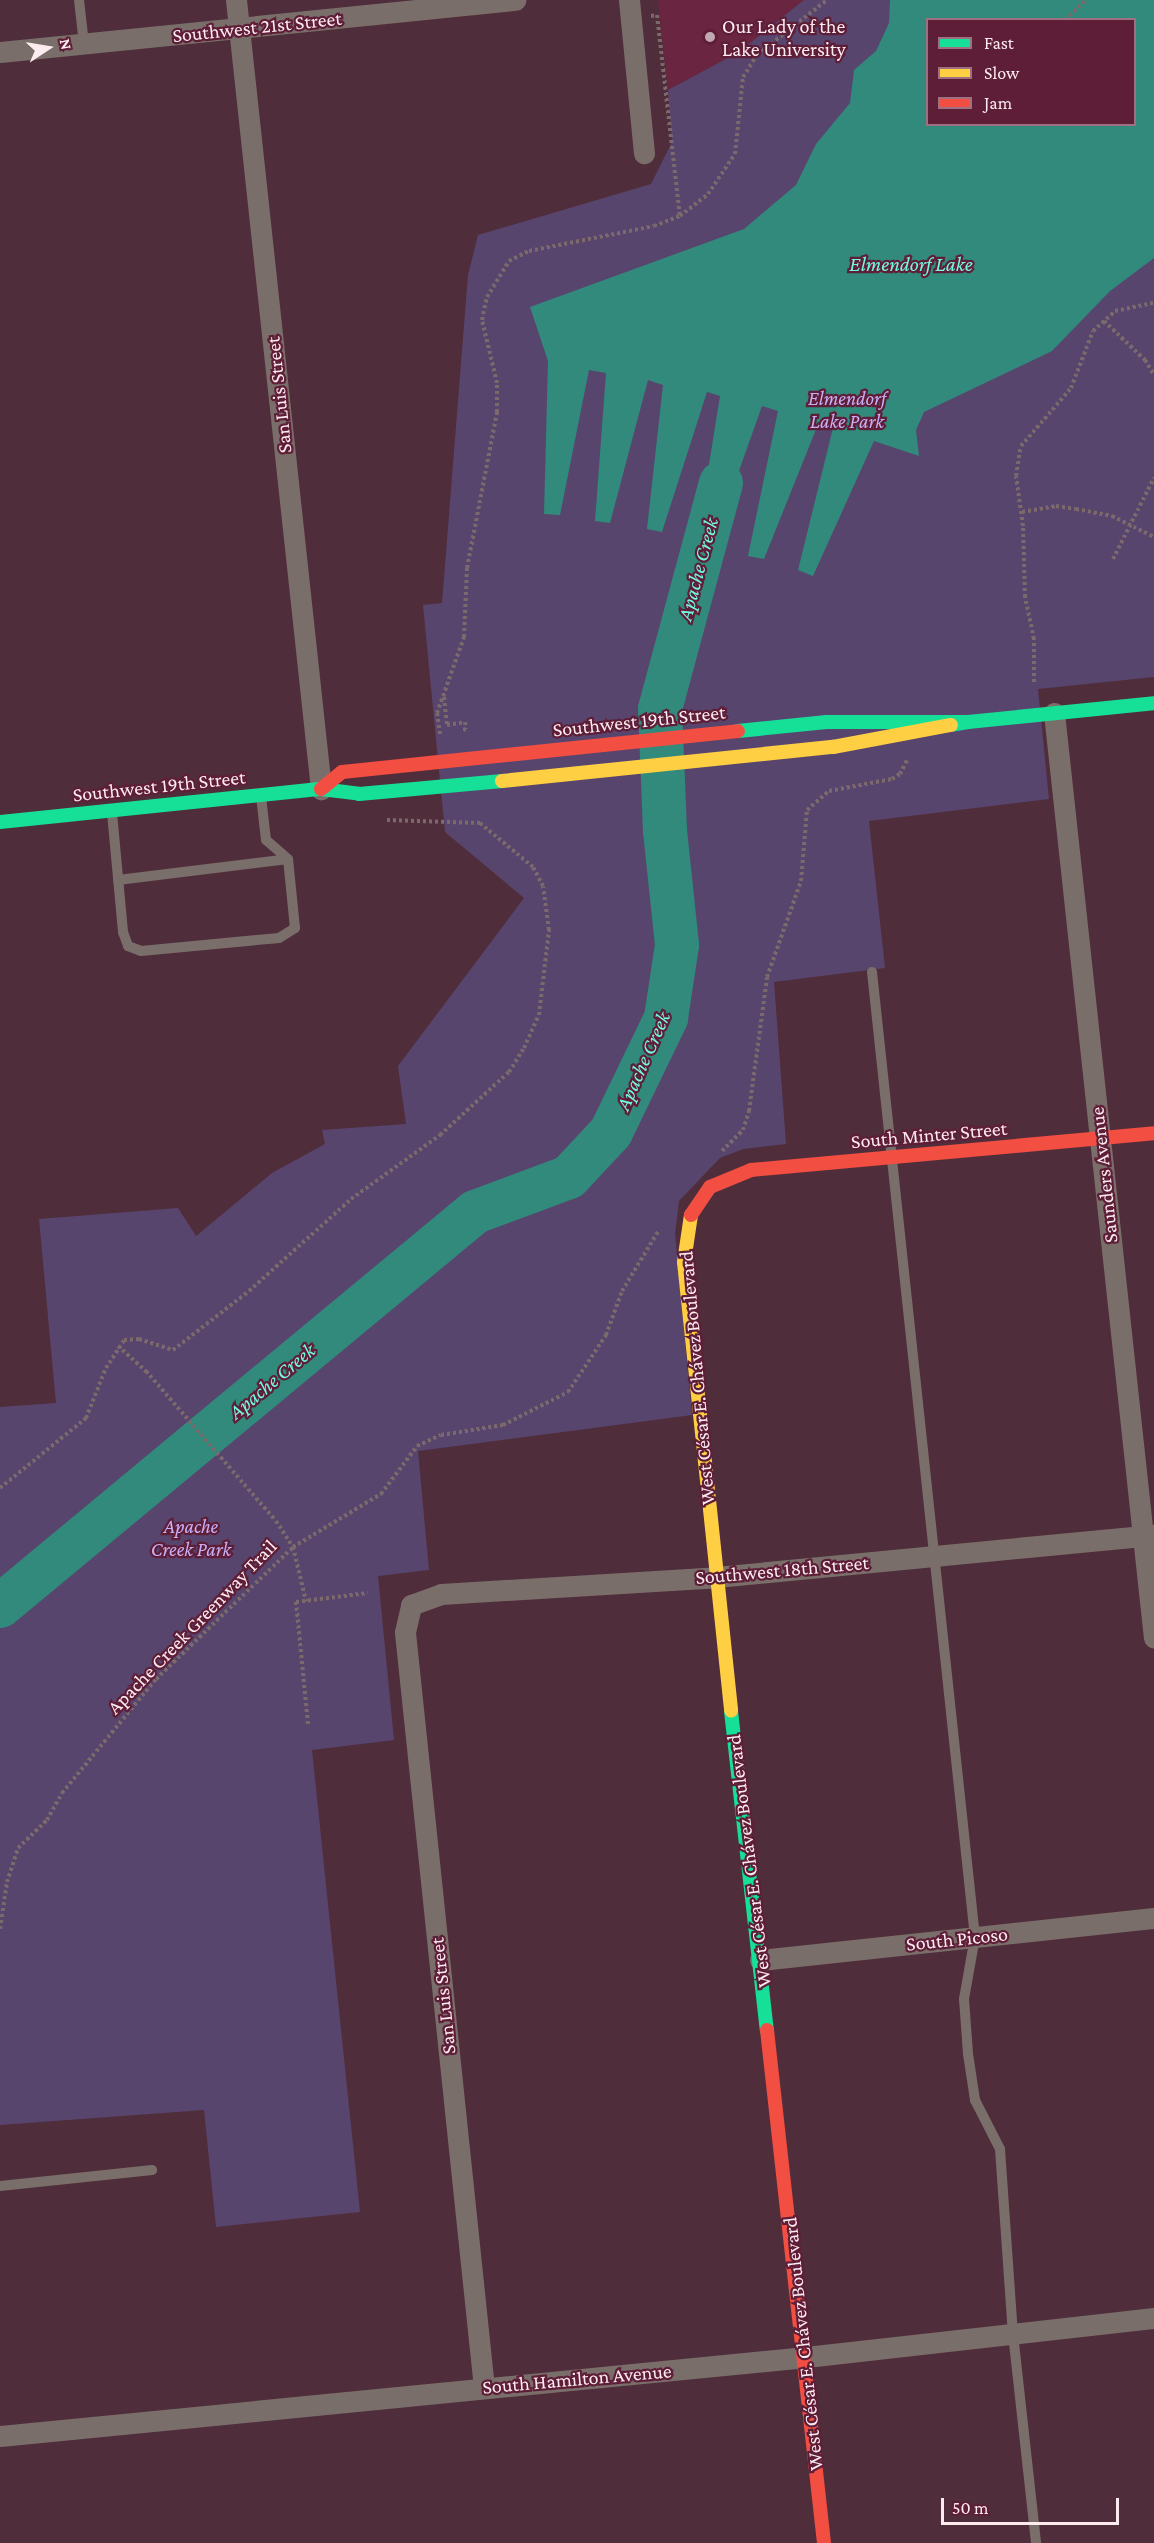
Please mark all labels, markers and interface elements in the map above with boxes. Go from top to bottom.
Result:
street label: Southwest 21st Street [171,6,343,48]
place label: Our Lady of the Lake University [722,14,846,61]
north arrow [18,18,78,78]
legend [926,18,1136,126]
marker: Our Lady of the Lake University [703,30,717,44]
text: Fast [984,33,1014,53]
text: N [57,37,76,51]
text: Slow [984,63,1019,83]
text: Jam [984,93,1012,113]
water label: Elmendorf Lake [849,251,973,277]
street label: San Luis Street [261,335,297,455]
park label: Elmendorf Lake Park [808,386,886,433]
water label: Apache Creek [672,515,724,623]
street label: Southwest 19th Street [551,700,727,742]
street label: Southwest 19th Street [71,765,247,807]
water label: Apache Creek [610,1008,676,1114]
street label: Saunders Avenue [1085,1106,1123,1244]
street label: South Minter Street [850,1116,1008,1154]
street label: West César E. Chávez Boulevard [674,1250,720,1506]
water label: Apache Creek [224,1337,320,1425]
park label: Apache Creek Park [151,1515,231,1562]
street label: Apache Creek Greenway Trail [102,1535,282,1719]
street label: Southwest 18th Street [694,1550,870,1590]
street label: West César E. Chávez Boulevard [722,1733,776,1989]
street label: South Picoso [905,1922,1009,1956]
street label: San Luis Street [425,1936,461,2056]
street label: West César E. Chávez Boulevard [778,2216,828,2472]
street label: South Hamilton Avenue [481,2359,673,2399]
scale bar [944,2486,1122,2524]
text: 50 m [952,2498,989,2518]

